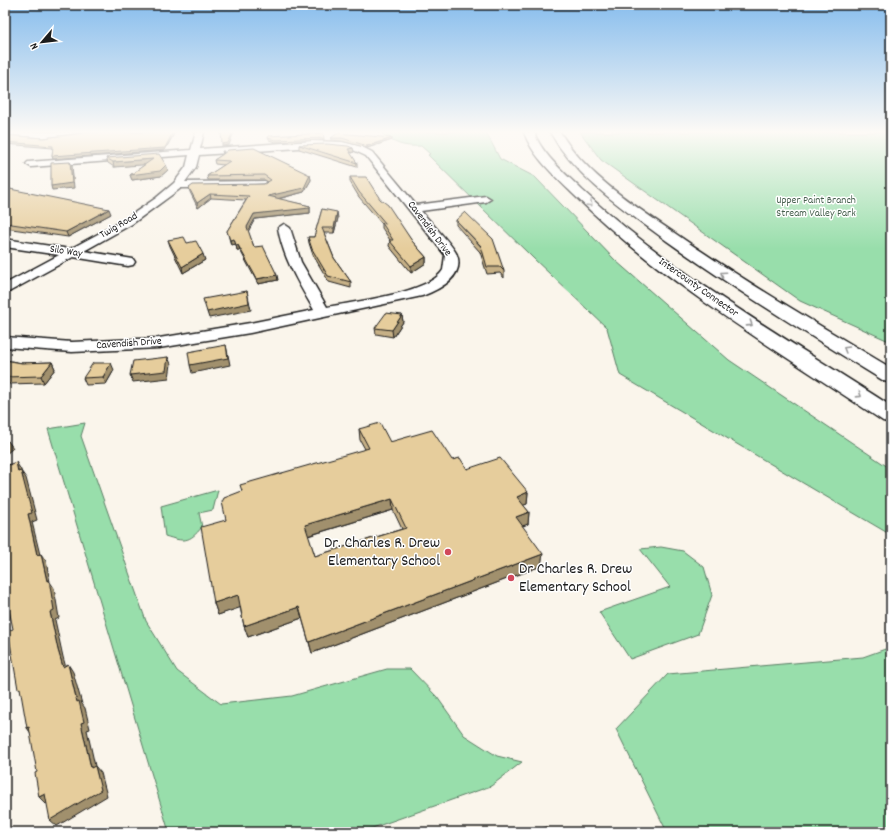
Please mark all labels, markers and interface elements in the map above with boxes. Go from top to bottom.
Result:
north arrow [22,22,62,62]
text: N [26,39,43,52]
park label: Upper Paint Branch Stream Valley Park [776,193,856,222]
street label: Cavendish Drive [403,198,455,260]
one-way arrow [585,199,593,207]
street label: Twig Road [97,209,141,243]
street label: Silo Way [49,242,84,263]
street label: Intercounty Connector [655,254,742,322]
one-way arrow [720,271,727,279]
one-way arrow [746,319,753,326]
street label: Cavendish Drive [96,334,162,354]
one-way arrow [843,347,850,354]
one-way arrow [854,390,861,397]
place label: Dr. Charles R. Drew Elementary School [324,532,440,573]
marker: Dr. Charles R. Drew Elementary School [443,547,453,557]
place label: Dr Charles R. Drew Elementary School [519,558,632,599]
marker: Dr Charles R. Drew Elementary School [506,573,516,583]

